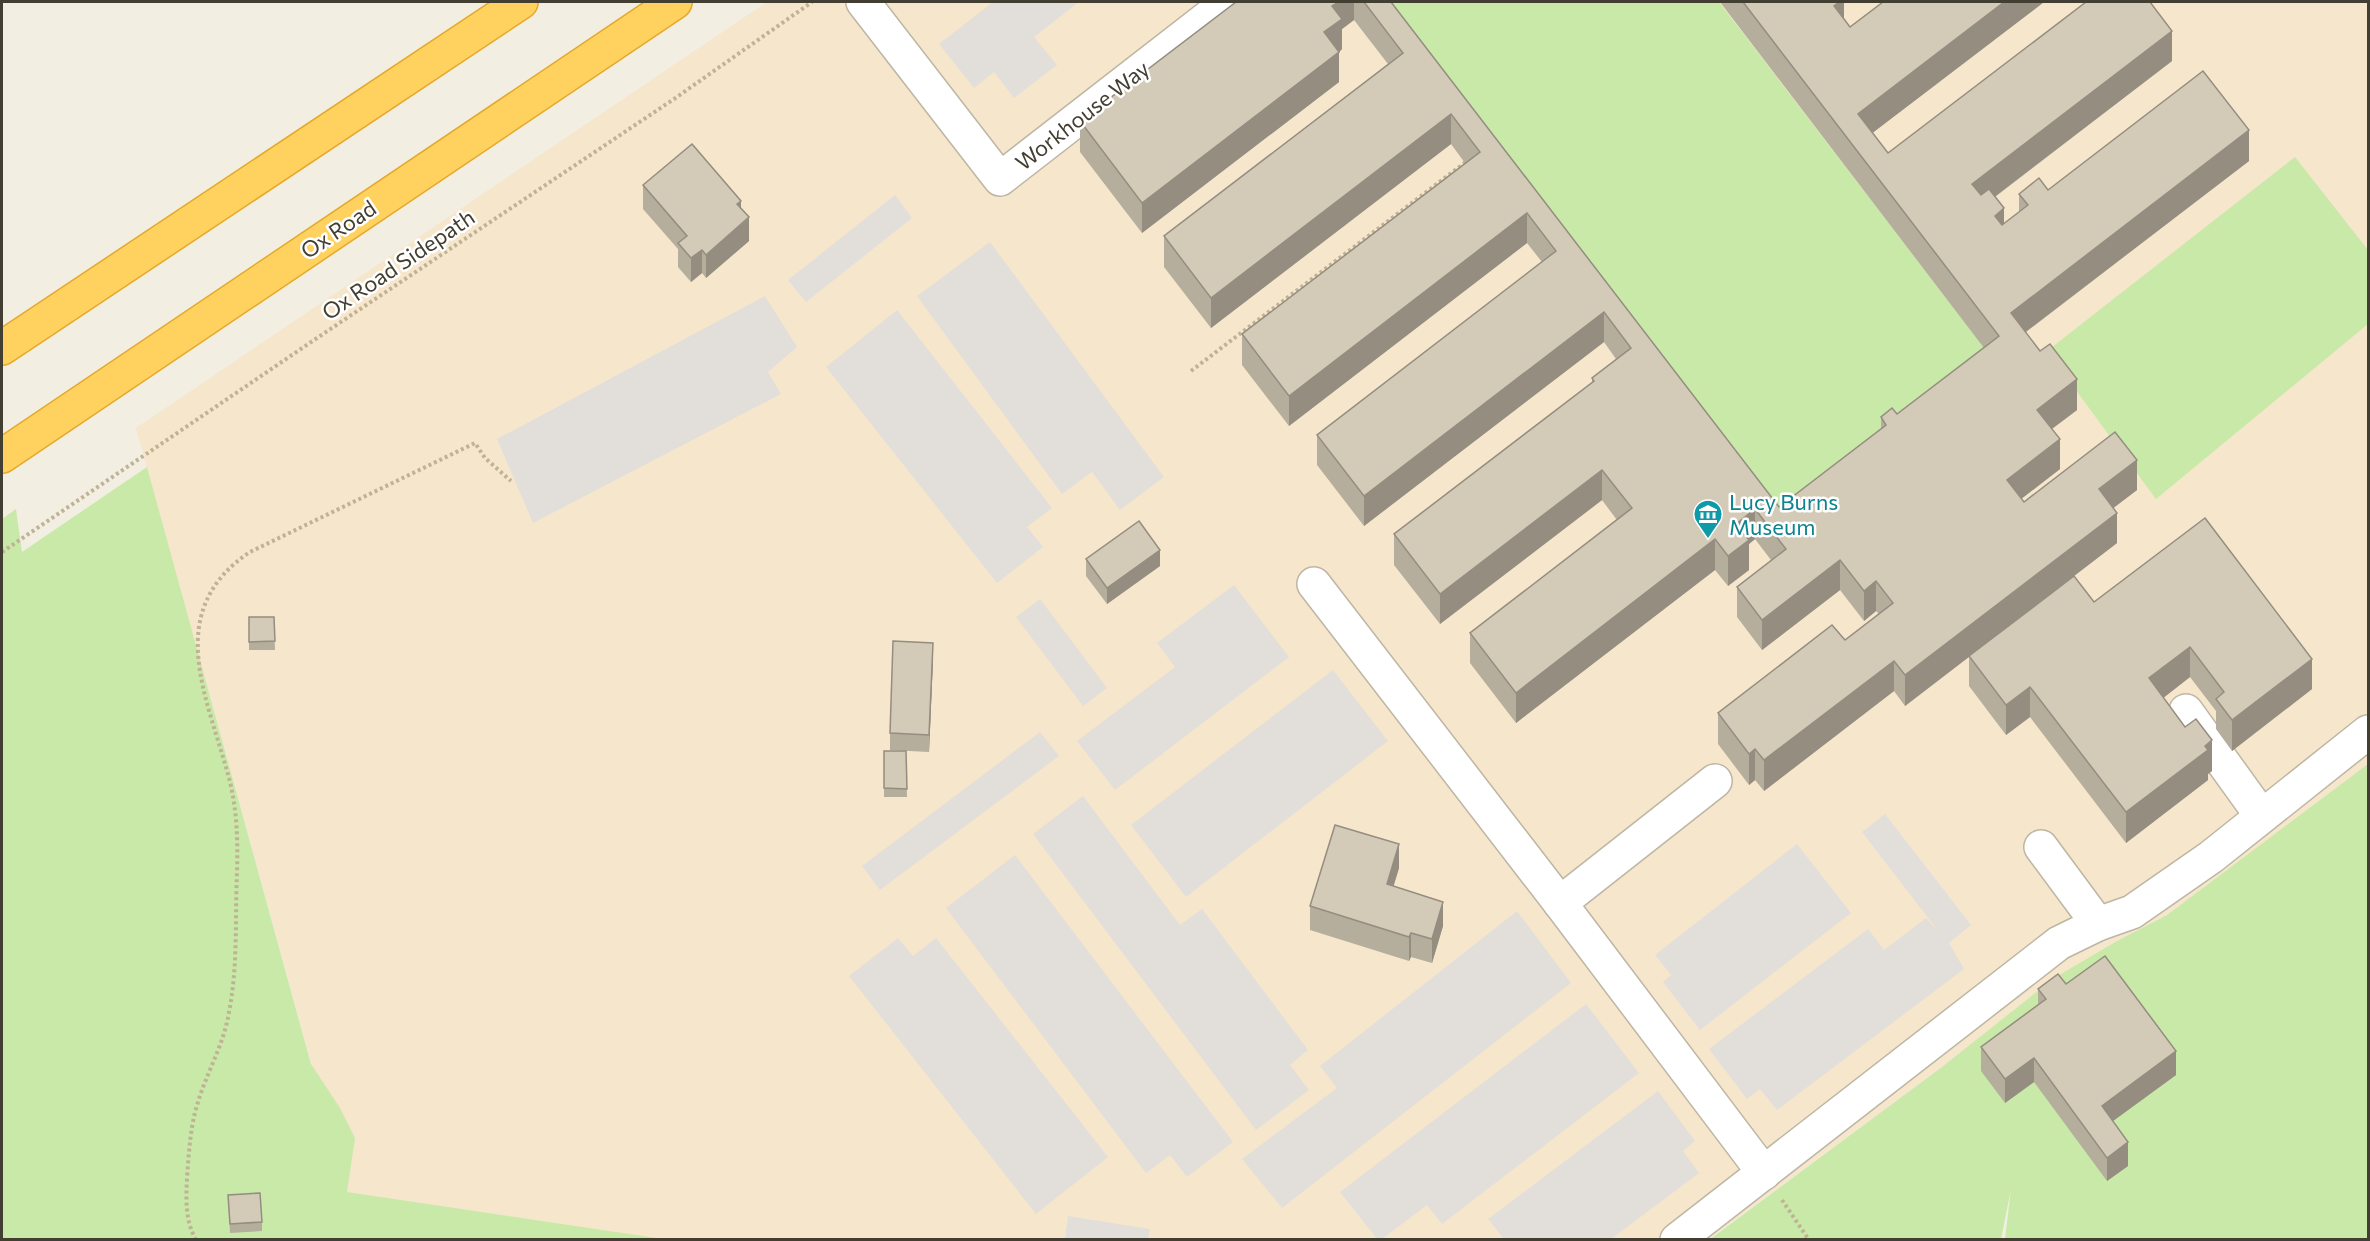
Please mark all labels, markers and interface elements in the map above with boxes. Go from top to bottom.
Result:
street label: Workhouse Way [1010,54,1154,176]
street label: Ox Road [295,194,381,264]
street label: Ox Road Sidepath [317,203,479,325]
place label: Lucy Burns Museum [1729,488,1838,540]
museum icon: Lucy Burns Museum [1692,498,1724,540]

